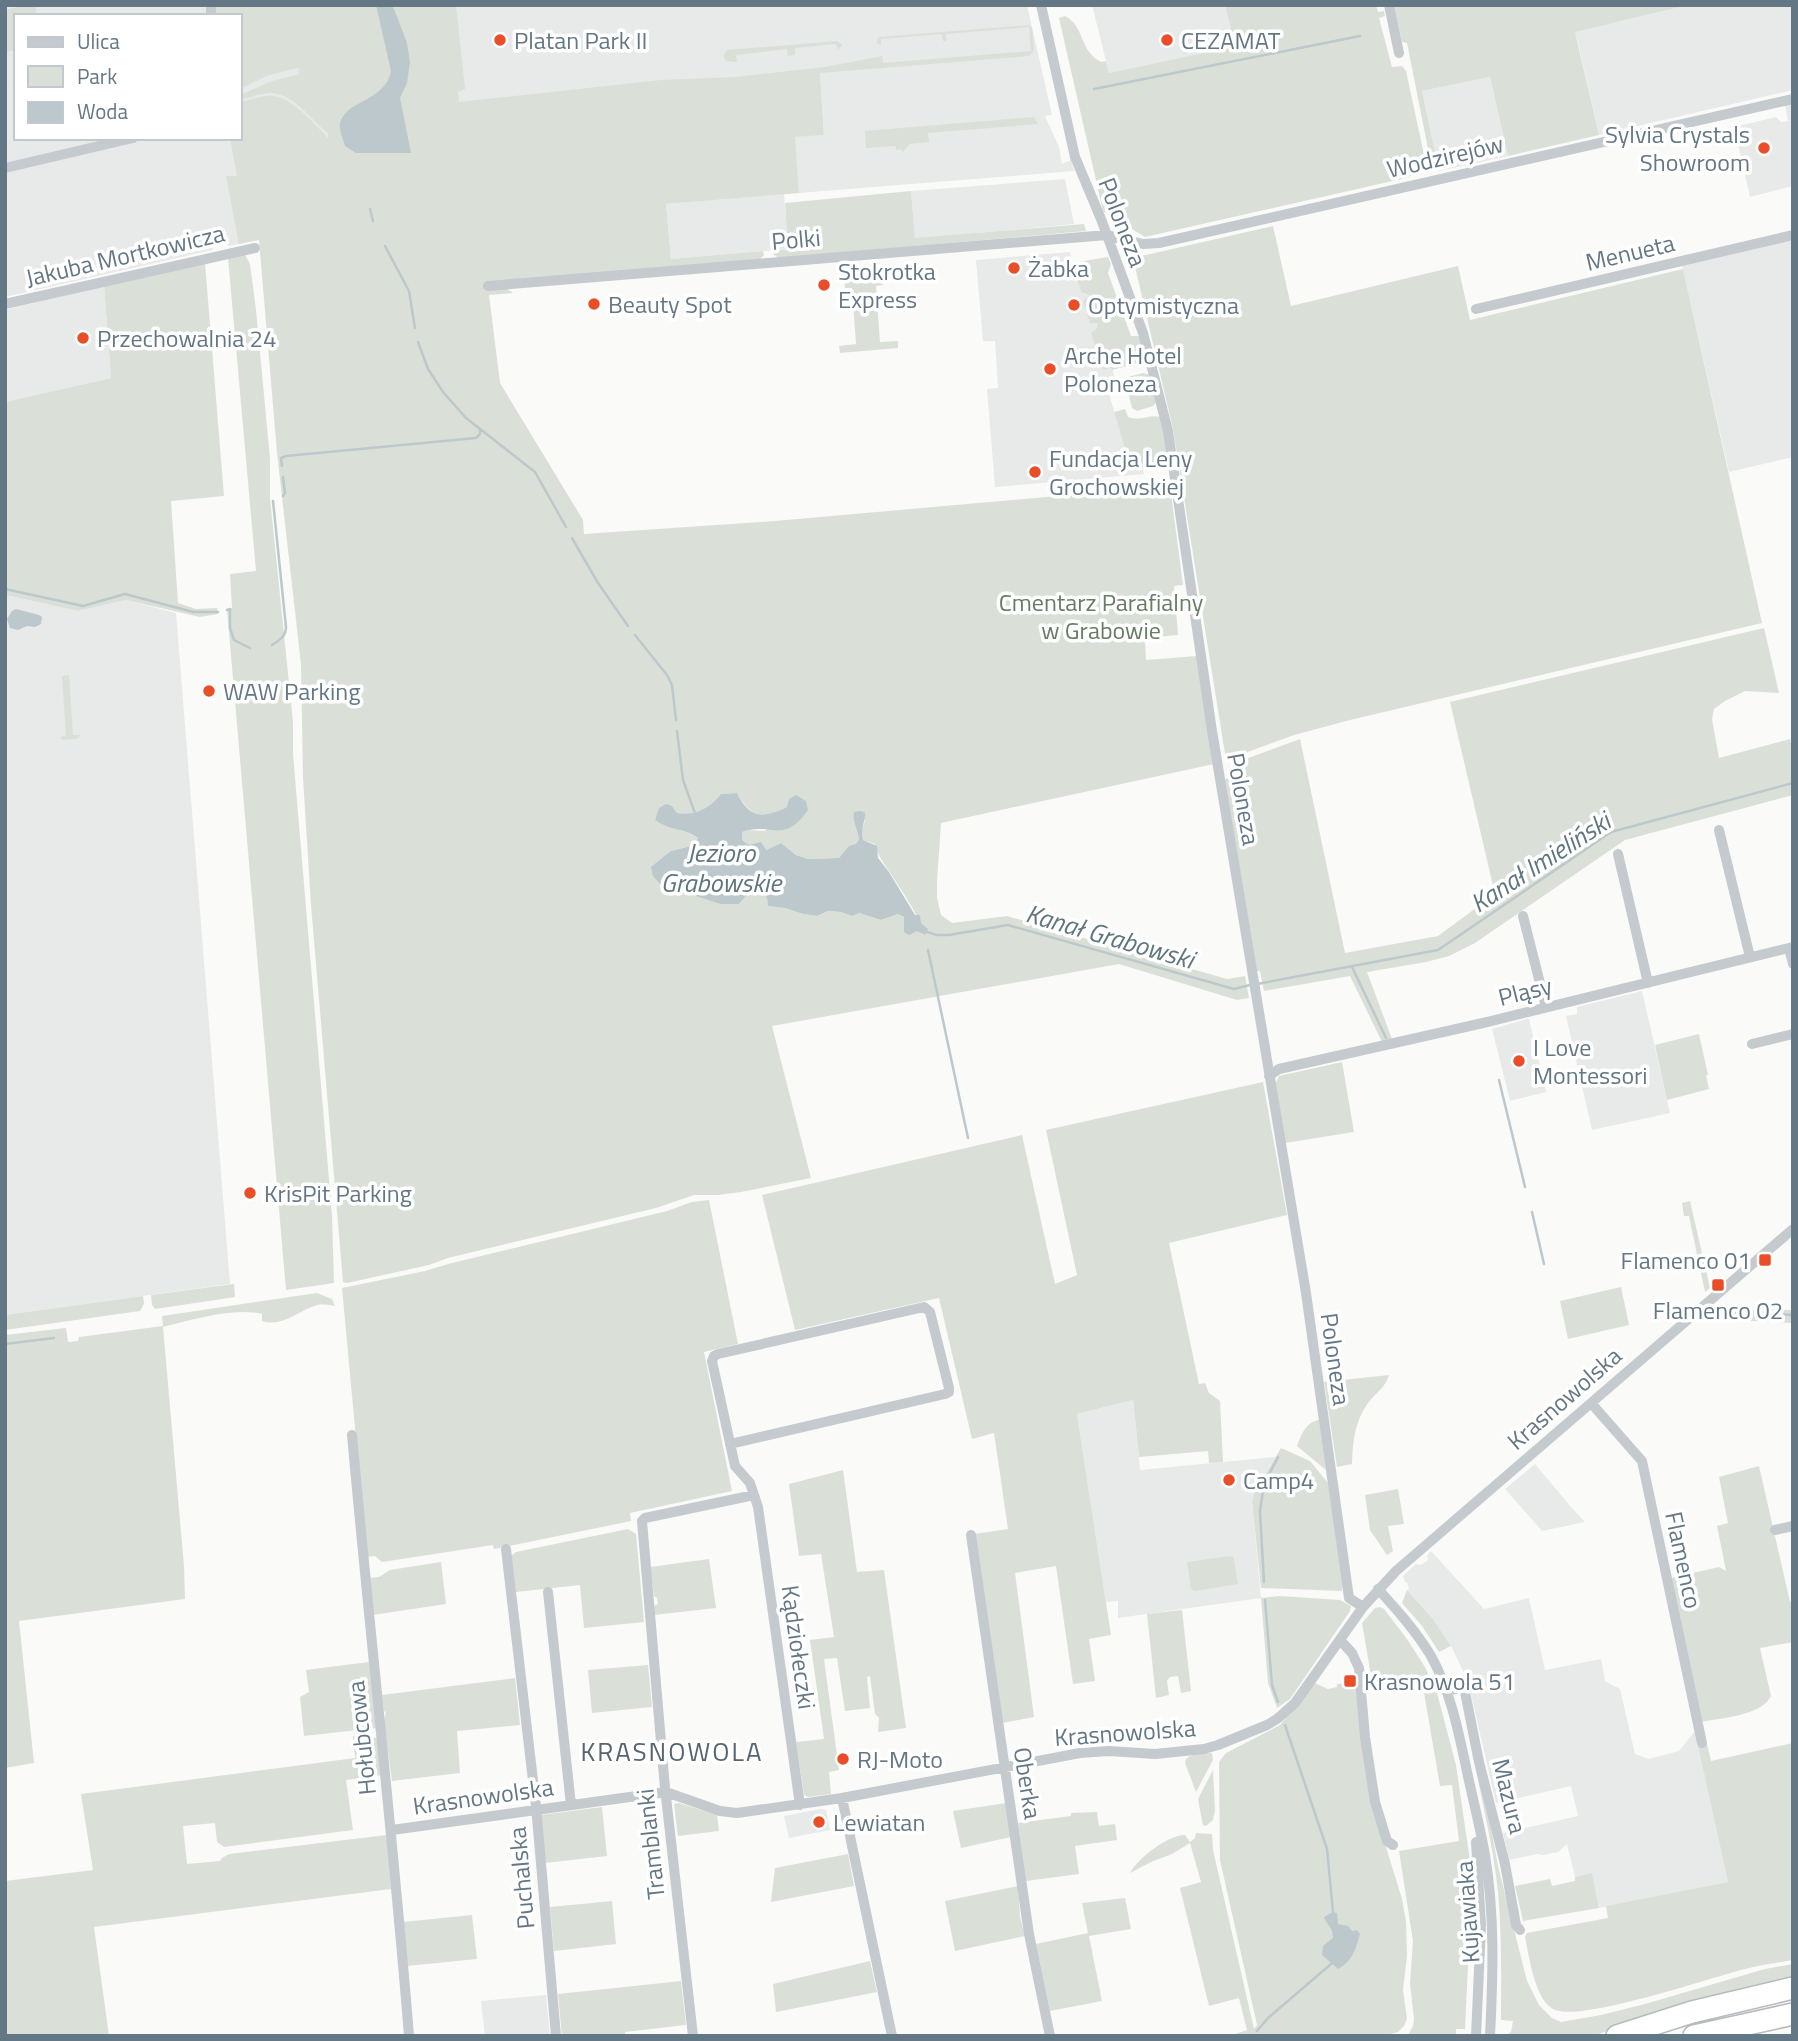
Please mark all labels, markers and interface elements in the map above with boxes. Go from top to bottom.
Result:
legend [14,14,242,140]
place label: Platan Park II [514,22,647,58]
place label: CEZAMAT [1181,22,1281,58]
text: Ulica [77,25,120,57]
marker: Platan Park II [492,32,508,48]
marker: CEZAMAT [1159,32,1175,48]
text: Park [77,60,117,92]
text: Woda [77,95,128,127]
place label: Sylvia Crystals Showroom [1605,116,1750,180]
street label: Wodzirejów [1383,125,1507,187]
marker: Sylvia Crystals Showroom [1756,140,1772,156]
street label: Poloneza [1090,172,1156,272]
street label: Jakuba Mortkowicza [22,215,228,295]
street label: Polki [770,219,822,259]
street label: Menueta [1582,224,1678,280]
place label: Żabka [1028,250,1089,286]
place label: Stokrotka Express [838,253,936,317]
marker: Żabka [1006,260,1022,276]
marker: Stokrotka Express [816,277,832,293]
place label: Beauty Spot [608,286,732,322]
place label: Optymistyczna [1088,287,1239,323]
marker: Beauty Spot [586,296,602,312]
marker: Optymistyczna [1066,297,1082,313]
place label: Przechowalnia 24 [97,320,276,356]
marker: Przechowalnia 24 [75,330,91,346]
place label: Arche Hotel Poloneza [1064,337,1182,401]
marker: Arche Hotel Poloneza [1042,361,1058,377]
place label: Fundacja Leny Grochowskiej [1049,440,1193,504]
marker: Fundacja Leny Grochowskiej [1027,464,1043,480]
park label: Cmentarz Parafialny w Grabowie [999,584,1204,648]
place label: WAW Parking [223,673,360,709]
marker: WAW Parking [201,683,217,699]
street label: Poloneza [1218,750,1270,848]
water label: Kanał Imieliński [1462,801,1620,922]
water label: Jezioro Grabowskie [661,833,783,902]
water label: Kanał Grabowski [1021,893,1201,979]
street label: Pląsy [1494,967,1556,1015]
place label: I Love Montessori [1533,1029,1648,1093]
marker: I Love Montessori [1511,1053,1527,1069]
place label: KrisPit Parking [264,1175,412,1211]
marker: KrisPit Parking [242,1185,258,1201]
place label: Flamenco 01 [1621,1242,1751,1278]
marker: Flamenco 01 [1757,1252,1773,1268]
marker: Flamenco 02 [1710,1277,1726,1293]
place label: Flamenco 02 [1653,1292,1783,1328]
street label: Poloneza [1312,1310,1360,1408]
street label: Krasnowolska [1499,1338,1629,1458]
place label: Camp4 [1243,1462,1314,1498]
marker: Camp4 [1221,1472,1237,1488]
street label: Flamenco [1656,1508,1712,1612]
street label: Kądziołeczki [772,1583,826,1711]
place label: Krasnowola 51 [1364,1663,1515,1699]
marker: Krasnowola 51 [1342,1673,1358,1689]
street label: Hołubcowa [337,1679,385,1797]
street label: Krasnowolska [1053,1709,1197,1755]
district label: KRASNOWOLA [581,1732,763,1771]
place label: RJ-Moto [857,1741,943,1777]
street label: Oberka [1005,1744,1051,1822]
marker: RJ-Moto [835,1751,851,1767]
street label: Mazura [1483,1755,1537,1837]
street label: Krasnowolska [410,1768,556,1824]
street label: Tramblanki [626,1787,674,1901]
place label: Lewiatan [833,1804,925,1840]
marker: Lewiatan [811,1814,827,1830]
street label: Puchalska [499,1825,543,1931]
street label: Kujawiaka [1445,1860,1489,1964]

